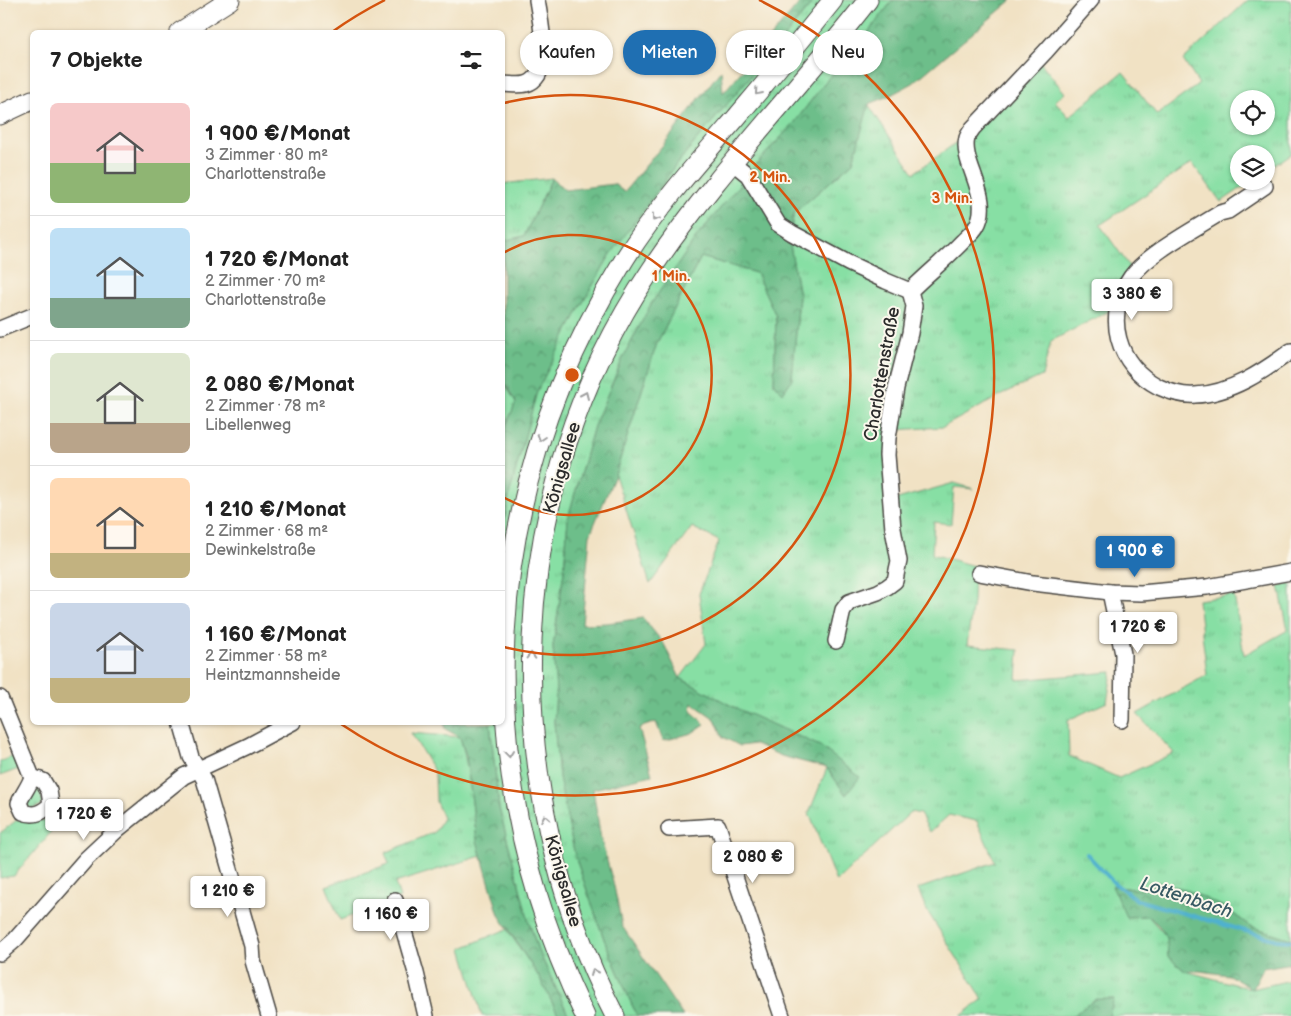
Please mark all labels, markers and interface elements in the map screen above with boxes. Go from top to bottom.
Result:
chip: Kaufen [520,30,613,75]
chip: Mieten [623,30,716,75]
chip: Filter [726,30,803,75]
chip: Neu [813,30,883,75]
icon: filters [457,46,485,74]
text: 7 Objekte [50,48,143,73]
one-way arrow [755,87,764,96]
map controls [1230,90,1275,190]
button: locate [1230,90,1275,135]
text: 1 900 €/Monat [205,121,350,146]
icon: home [90,123,150,183]
button: layers [1230,145,1275,190]
text: 3 Zimmer · 80 m² [205,146,328,165]
text: Charlottenstraße [205,165,326,184]
text: 2 Min. [749,168,791,187]
text: 3 Min. [931,189,973,208]
one-way arrow [652,212,661,221]
text: 1 720 €/Monat [205,247,349,272]
icon: home [90,248,150,308]
text: 1 Min. [652,267,690,286]
text: 2 Zimmer · 70 m² [205,272,326,291]
pin: 3 380 € [1086,278,1178,321]
text: 3 380 € [1103,285,1161,304]
text: Charlottenstraße [205,291,326,310]
street label: Charlottenstraße [860,305,904,443]
centre of rings [563,366,581,384]
text: 2 080 €/Monat [205,372,354,397]
icon: home [90,373,150,433]
one-way arrow [578,391,589,400]
text: 2 Zimmer · 78 m² [205,397,326,416]
text: Libellenweg [205,416,291,435]
street label: Königsallee [539,419,585,516]
one-way arrow [537,434,547,442]
text: 1 210 €/Monat [205,497,346,522]
icon: home [90,498,150,558]
text: 2 Zimmer · 68 m² [205,522,328,541]
pin: 1 900 € [1089,536,1181,578]
text: Dewinkelstraße [205,541,316,560]
text: 1 900 € [1107,542,1163,561]
pin: 1 720 € [1092,612,1184,654]
text: 1 720 € [1110,618,1166,637]
text: 1 160 €/Monat [205,622,347,647]
icon: home [90,623,150,683]
text: 2 Zimmer · 58 m² [205,647,327,666]
one-way arrow [526,652,537,660]
text: Heintzmannsheide [205,666,341,685]
one-way arrow [503,751,514,759]
pin: 1 720 € [38,798,130,841]
text: 1 720 € [56,805,112,824]
one-way arrow [540,813,551,822]
street label: Königsallee [540,833,586,930]
pin: 2 080 € [707,842,799,884]
text: 2 080 € [723,848,783,867]
water label: Lottenbach [1137,872,1235,924]
pin: 1 210 € [182,876,274,918]
text: 1 210 € [201,882,255,901]
pin: 1 160 € [345,898,437,941]
text: 1 160 € [364,905,418,924]
one-way arrow [590,968,601,977]

